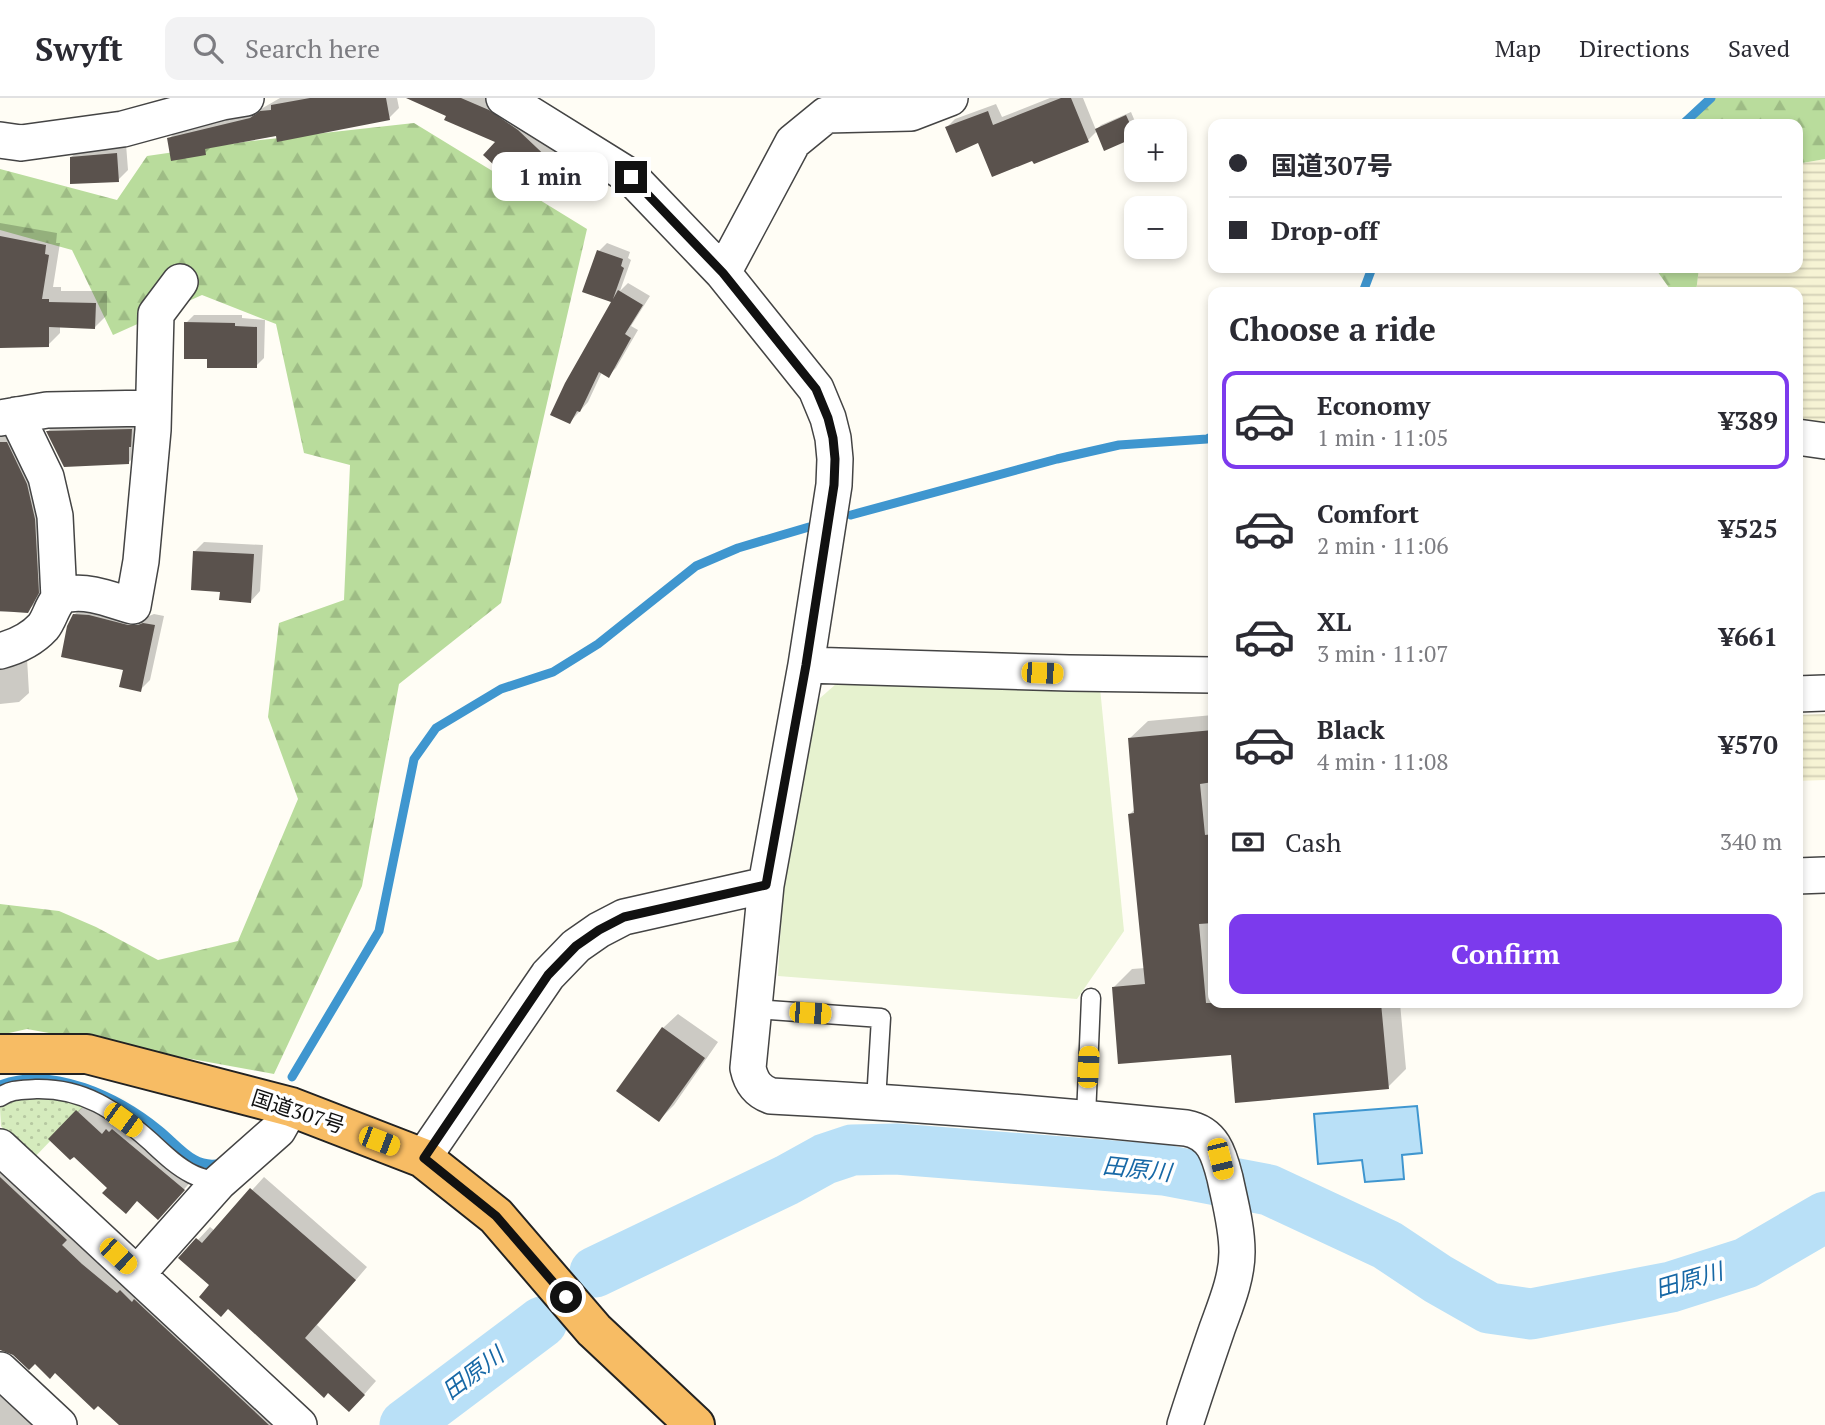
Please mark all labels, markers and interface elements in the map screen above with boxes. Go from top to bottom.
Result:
search box [165,17,655,80]
text: Swyft [35,27,123,70]
icon: search [189,29,227,67]
text: Search here [245,31,380,65]
text: Map [1495,32,1541,64]
text: Directions [1579,32,1690,64]
text: Saved [1728,32,1790,64]
map controls [1124,119,1187,259]
button: + [1124,119,1187,182]
text: 国道307号 [1271,148,1393,182]
callout: 1 min [491,153,606,202]
text: 1 min [519,161,581,192]
route end [615,161,647,193]
button: − [1124,196,1187,259]
text: Drop-off [1271,213,1378,247]
text: Choose a ride [1229,308,1436,350]
text: Economy [1317,388,1430,422]
icon: car [1233,389,1296,452]
text: ¥389 [1719,403,1778,437]
text: 1 min · 11:05 [1317,422,1449,453]
text: Comfort [1317,496,1419,530]
icon: car [1233,497,1296,560]
text: ¥525 [1719,511,1778,545]
text: 2 min · 11:06 [1317,530,1449,561]
text: XL [1317,604,1351,638]
icon: car [1233,605,1296,668]
text: ¥661 [1719,619,1778,653]
text: 3 min · 11:07 [1317,638,1449,669]
car [1021,662,1064,684]
text: Black [1317,712,1385,746]
icon: car [1233,713,1296,776]
text: ¥570 [1719,727,1778,761]
text: 4 min · 11:08 [1317,746,1449,777]
icon: cash [1229,823,1267,861]
text: Cash [1285,825,1341,859]
text: 340 m [1720,826,1782,857]
button: Confirm [1229,914,1782,994]
car [789,1001,832,1025]
car [1077,1045,1100,1089]
street label: 国道307号 [248,1083,349,1139]
car [100,1099,147,1141]
car [356,1124,403,1158]
car [1205,1136,1236,1182]
water label: 田原川 [1101,1149,1176,1188]
car [96,1234,141,1278]
water label: 田原川 [1651,1254,1729,1304]
route start [550,1281,582,1313]
water label: 田原川 [436,1338,512,1406]

